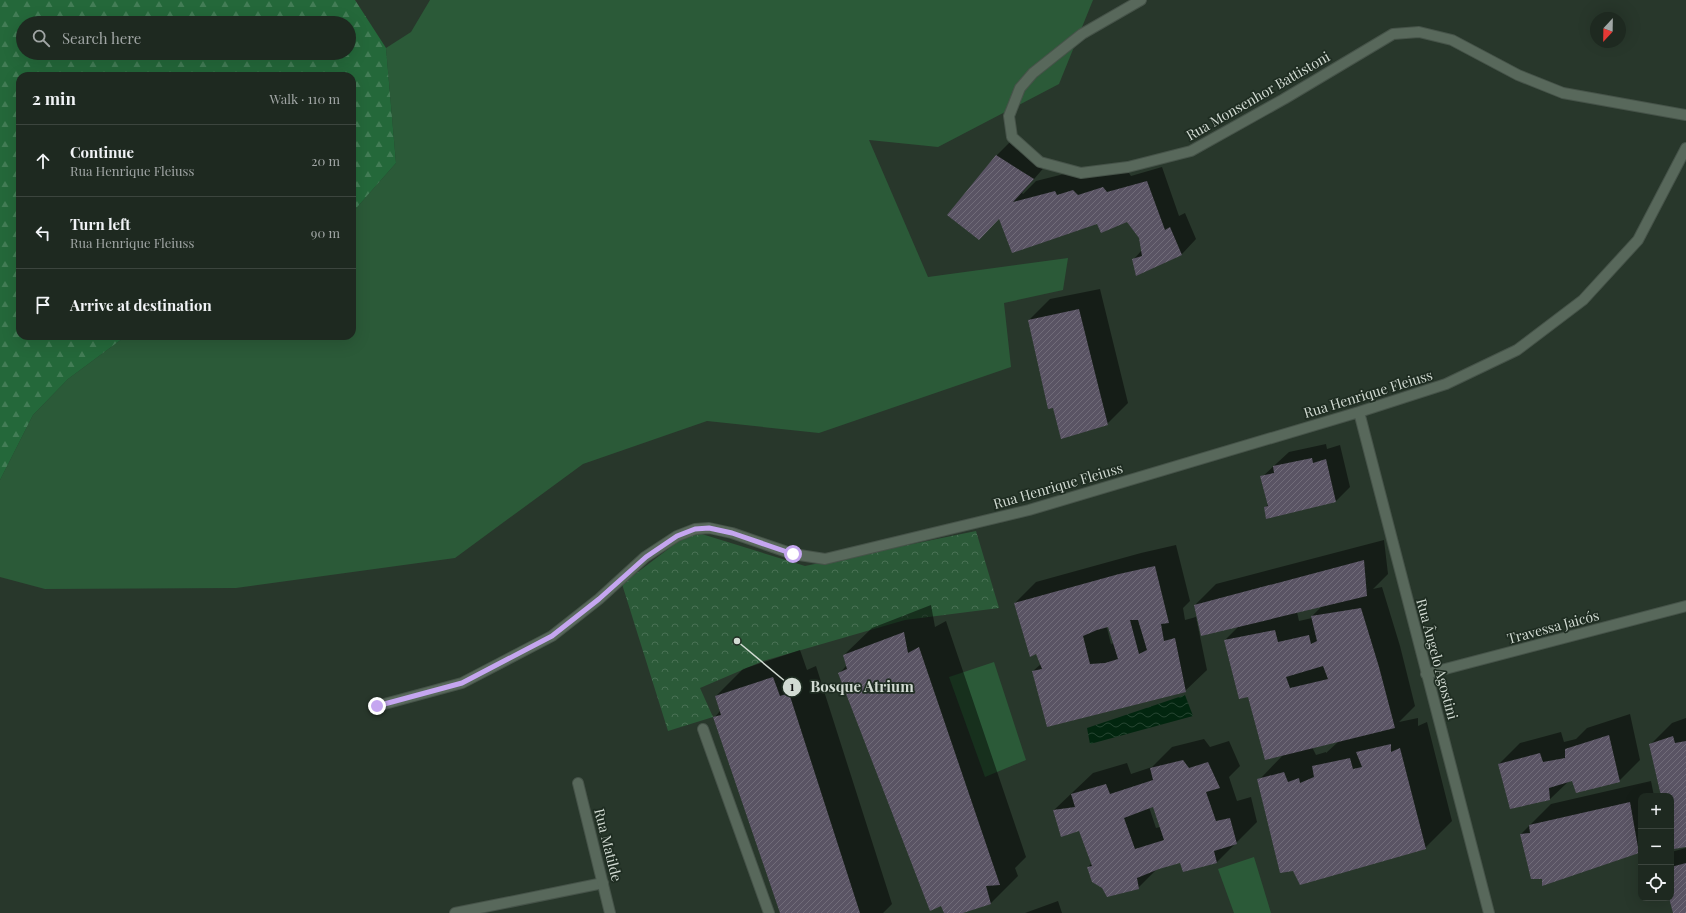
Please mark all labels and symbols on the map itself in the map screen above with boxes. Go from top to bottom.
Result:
north arrow [1590,12,1626,48]
street label: Rua Monsenhor Battistoni [1182,47,1333,145]
street label: Rua Henrique Fleiuss [1301,365,1435,422]
street label: Rua Henrique Fleiuss [991,458,1125,513]
route start [784,545,802,563]
street label: Rua Ângelo Agostini [1412,596,1463,721]
street label: Travessa Jaicós [1505,605,1601,648]
callout: Bosque Atrium [782,673,922,700]
text: Bosque Atrium [810,676,914,696]
text: 1 [790,678,795,694]
route end [368,697,386,715]
street label: Rua Matilde [590,806,627,883]

